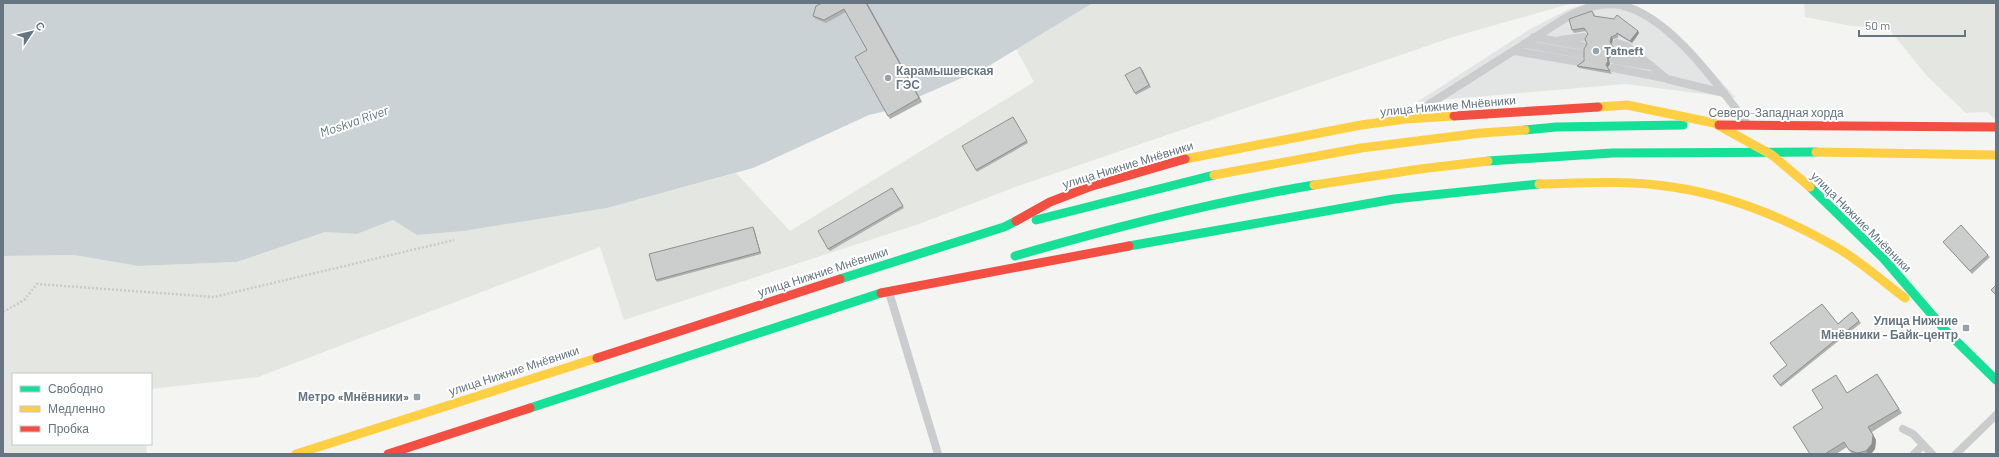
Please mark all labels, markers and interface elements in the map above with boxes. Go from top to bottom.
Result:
north arrow [12,12,52,52]
scale bar [1859,12,1965,38]
text: 50 m [1865,18,1890,32]
text: С [33,19,48,33]
place label: Tatneft [1604,43,1644,57]
marker: Tatneft [1591,46,1601,56]
place label: Карамышевская ГЭС [896,63,993,91]
marker: Карамышевская ГЭС [883,73,893,83]
street label: улица Нижние Мнёвники [1379,92,1516,119]
water label: Moskva River [318,102,391,140]
street label: Северо-Западная хорда [1708,105,1844,120]
street label: улица Нижние Мнёвники [1061,137,1195,192]
street label: улица Нижние Мнёвники [1808,168,1915,275]
street label: улица Нижние Мнёвники [756,243,890,300]
place label: Улица Нижние Мнёвники - Байк-центр [1821,313,1958,342]
marker: Улица Нижние Мнёвники - Байк-центр [1961,323,1971,333]
street label: улица Нижние Мнёвники [447,342,581,399]
legend [12,373,152,445]
text: Свободно [48,381,103,396]
place label: Метро «Мнёвники» [298,389,409,404]
marker: Метро «Мнёвники» [412,392,422,402]
text: Медленно [48,401,105,416]
text: Пробка [48,421,89,436]

